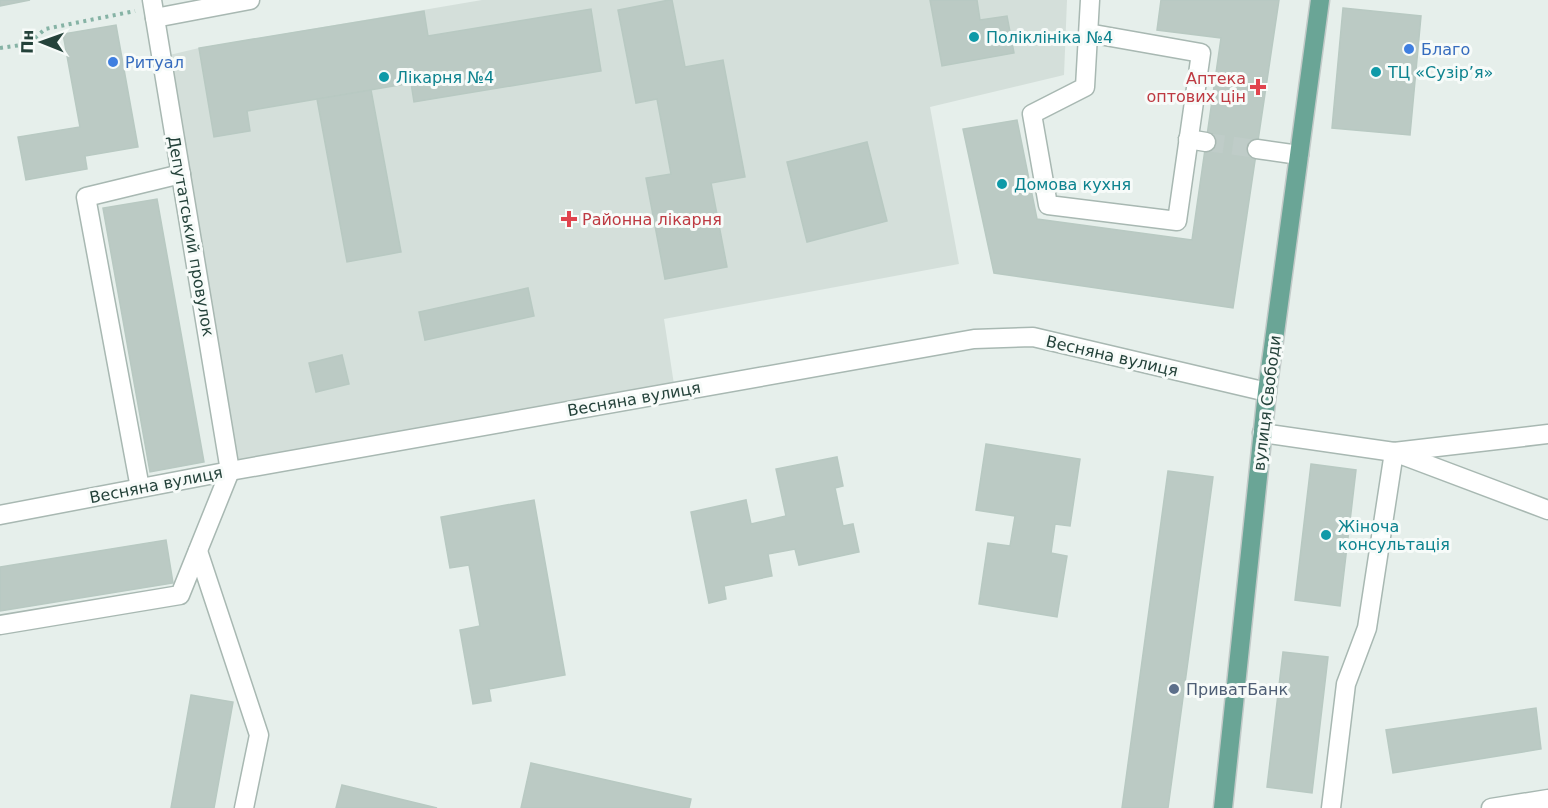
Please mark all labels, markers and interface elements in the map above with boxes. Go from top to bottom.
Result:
north arrow [12,12,72,72]
place label: Поліклініка №4 [986,28,1113,47]
text: Пн [18,29,37,54]
marker: Поліклініка №4 [967,30,981,44]
place label: Благо [1421,40,1470,59]
marker: Благо [1402,42,1416,56]
place label: Ритуал [125,53,184,72]
marker: Ритуал [106,55,120,69]
place label: ТЦ «Сузір’я» [1387,63,1493,82]
marker: ТЦ «Сузір’я» [1369,65,1383,79]
place label: Лікарня №4 [396,68,494,87]
place label: Аптека оптових цін [1146,69,1246,106]
marker: Лікарня №4 [377,70,391,84]
marker: Аптека оптових цін [1251,80,1265,94]
street label: Депутатський провулок [164,134,218,338]
place label: Домова кухня [1014,175,1131,194]
marker: Домова кухня [995,177,1009,191]
marker: Районна лікарня [560,210,578,228]
place label: Районна лікарня [582,210,722,229]
street label: Весняна вулиця [1044,332,1180,380]
street label: вулиця Свободи [1249,334,1285,472]
street label: Весняна вулиця [566,378,702,420]
street label: Весняна вулиця [88,463,224,507]
place label: Жіноча консультація [1338,517,1450,554]
marker: Жіноча консультація [1319,528,1333,542]
place label: ПриватБанк [1186,680,1288,699]
marker: ПриватБанк [1167,682,1181,696]

